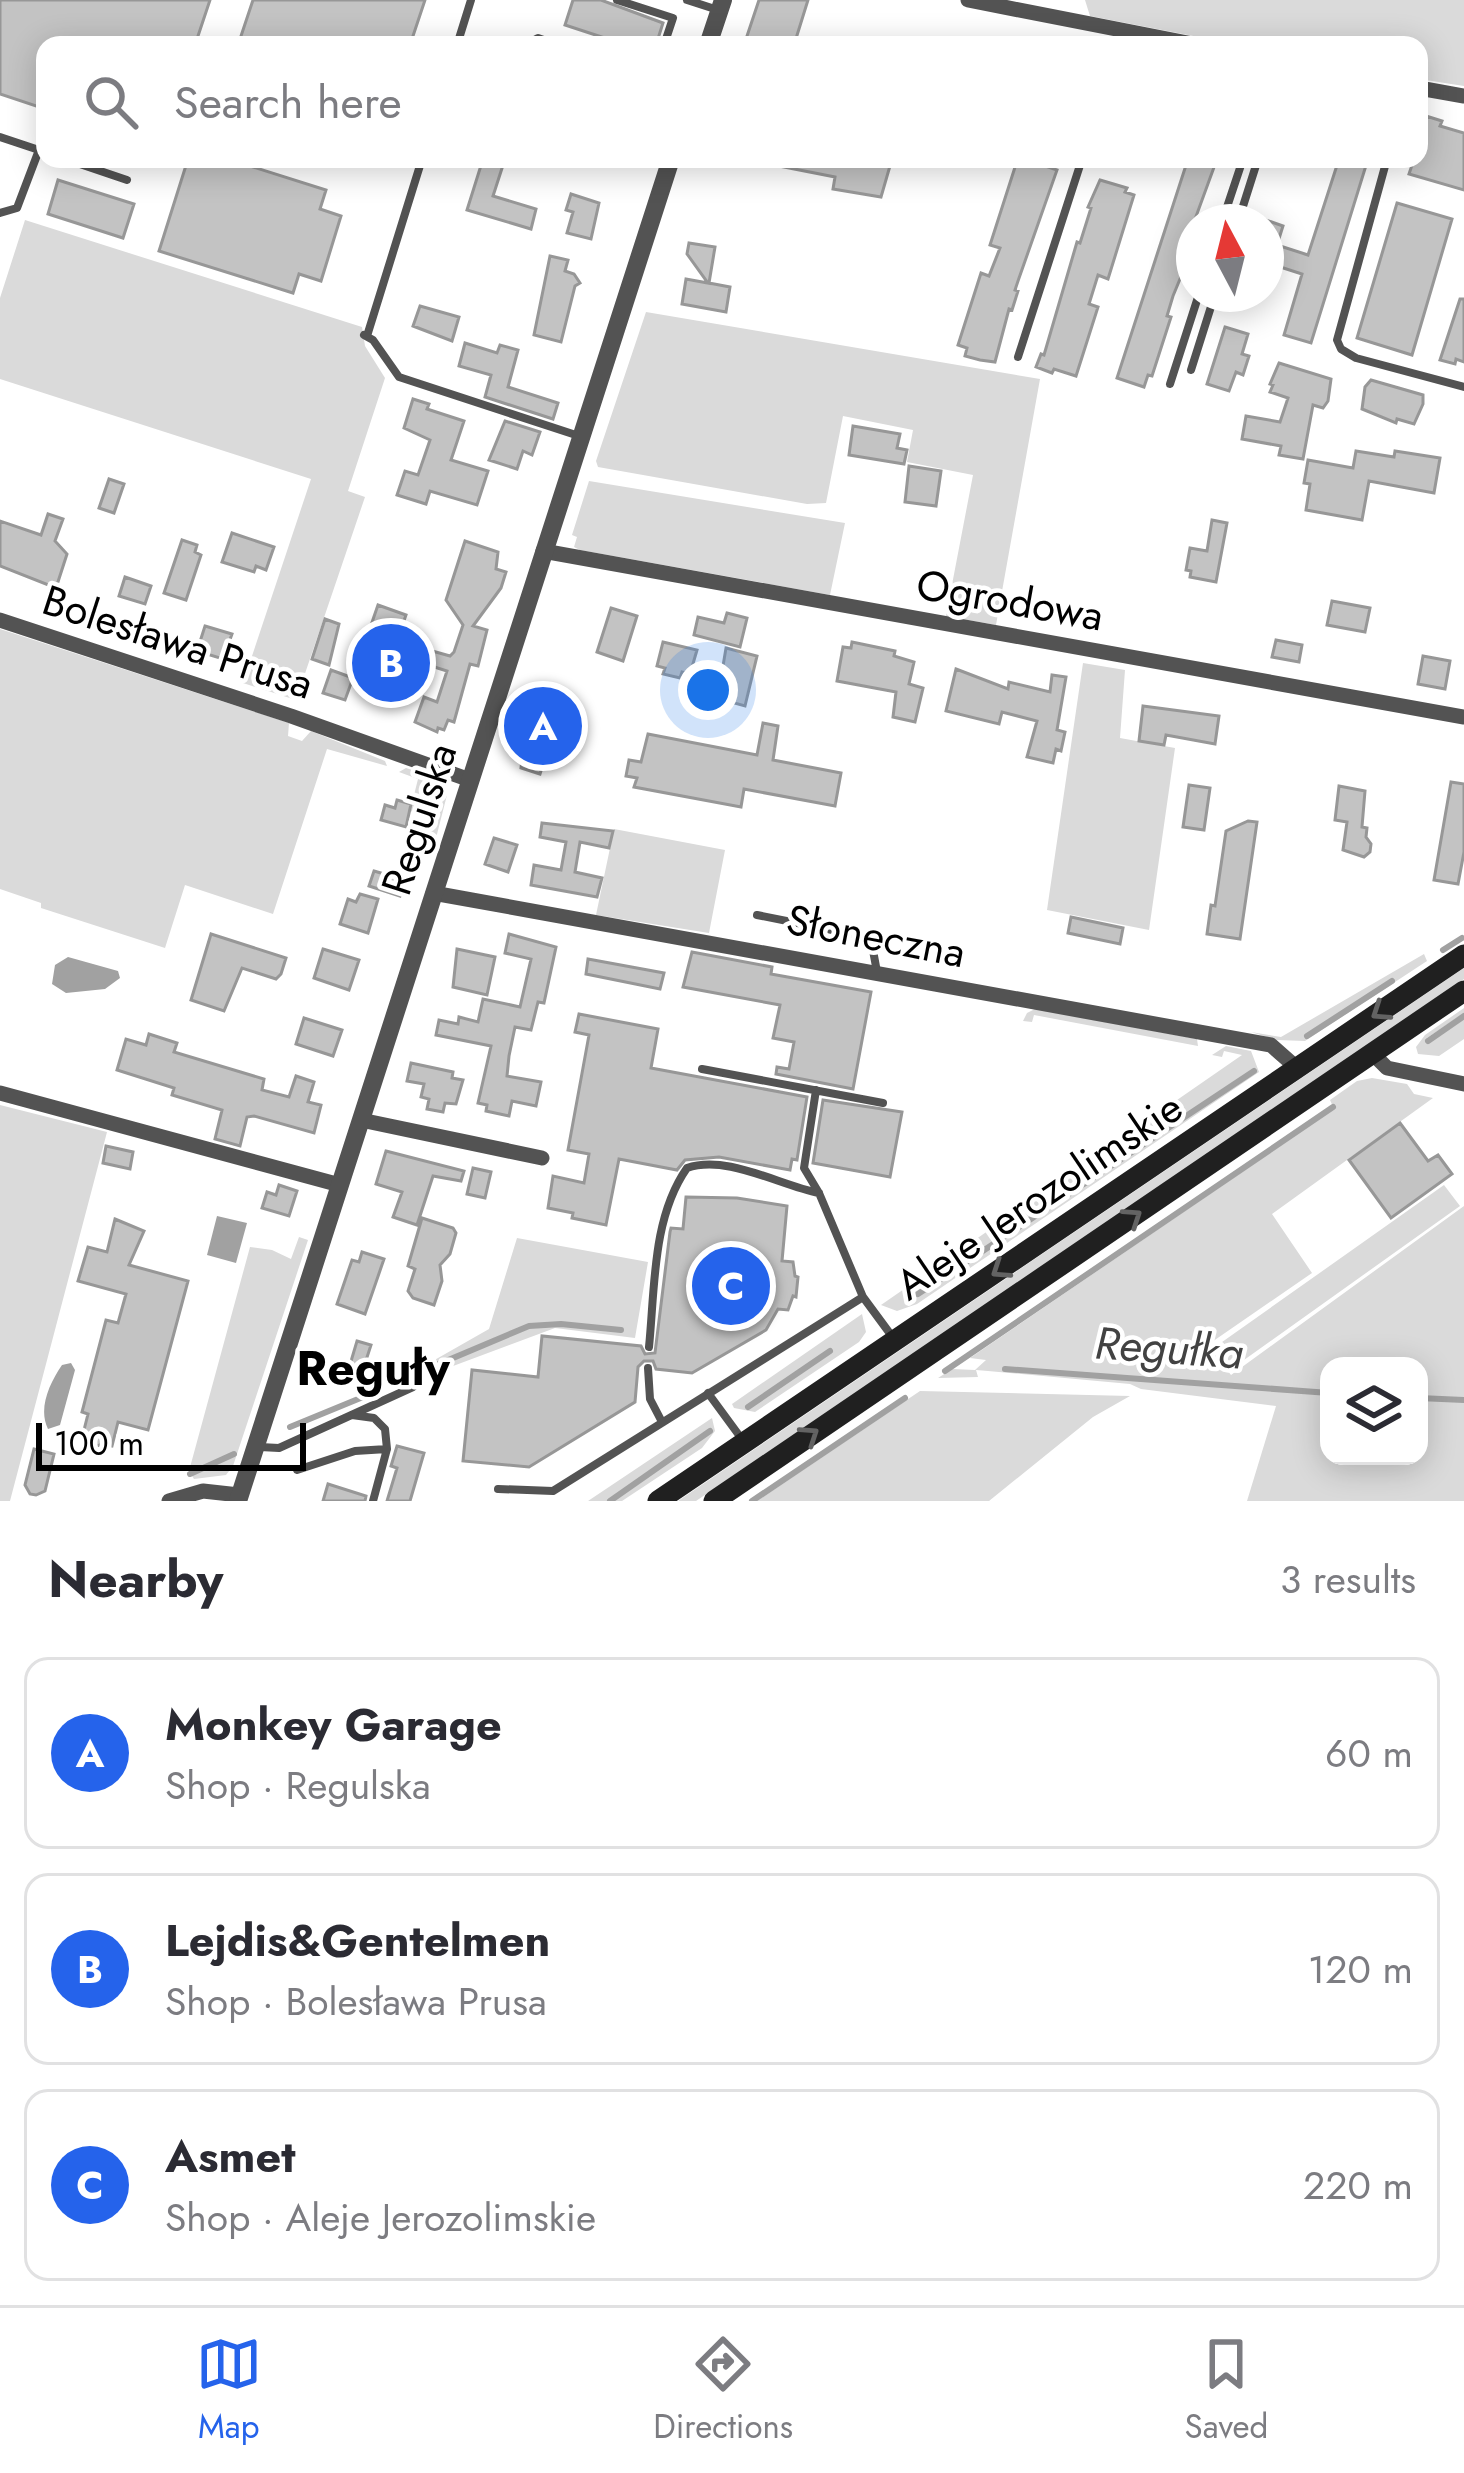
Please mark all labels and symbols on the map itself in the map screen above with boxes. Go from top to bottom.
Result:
north arrow [1176,204,1284,312]
street label: Ogrodowa [912,554,1108,646]
street label: Bolesława Prusa [35,570,321,714]
pin: B [352,618,430,708]
your location [678,660,738,720]
pin: A [504,681,582,771]
street label: Regulska [366,735,472,903]
street label: Słoneczna [781,889,971,983]
one-way arrow [1372,997,1394,1019]
street label: Aleje Jerozolimskie [883,1077,1195,1315]
one-way arrow [1120,1209,1142,1231]
pin: C [692,1241,770,1331]
one-way arrow [992,1255,1014,1277]
water label: Regułka [1092,1310,1246,1386]
district label: Reguły [296,1334,451,1403]
scale bar [36,1417,306,1470]
one-way arrow [797,1427,819,1449]

